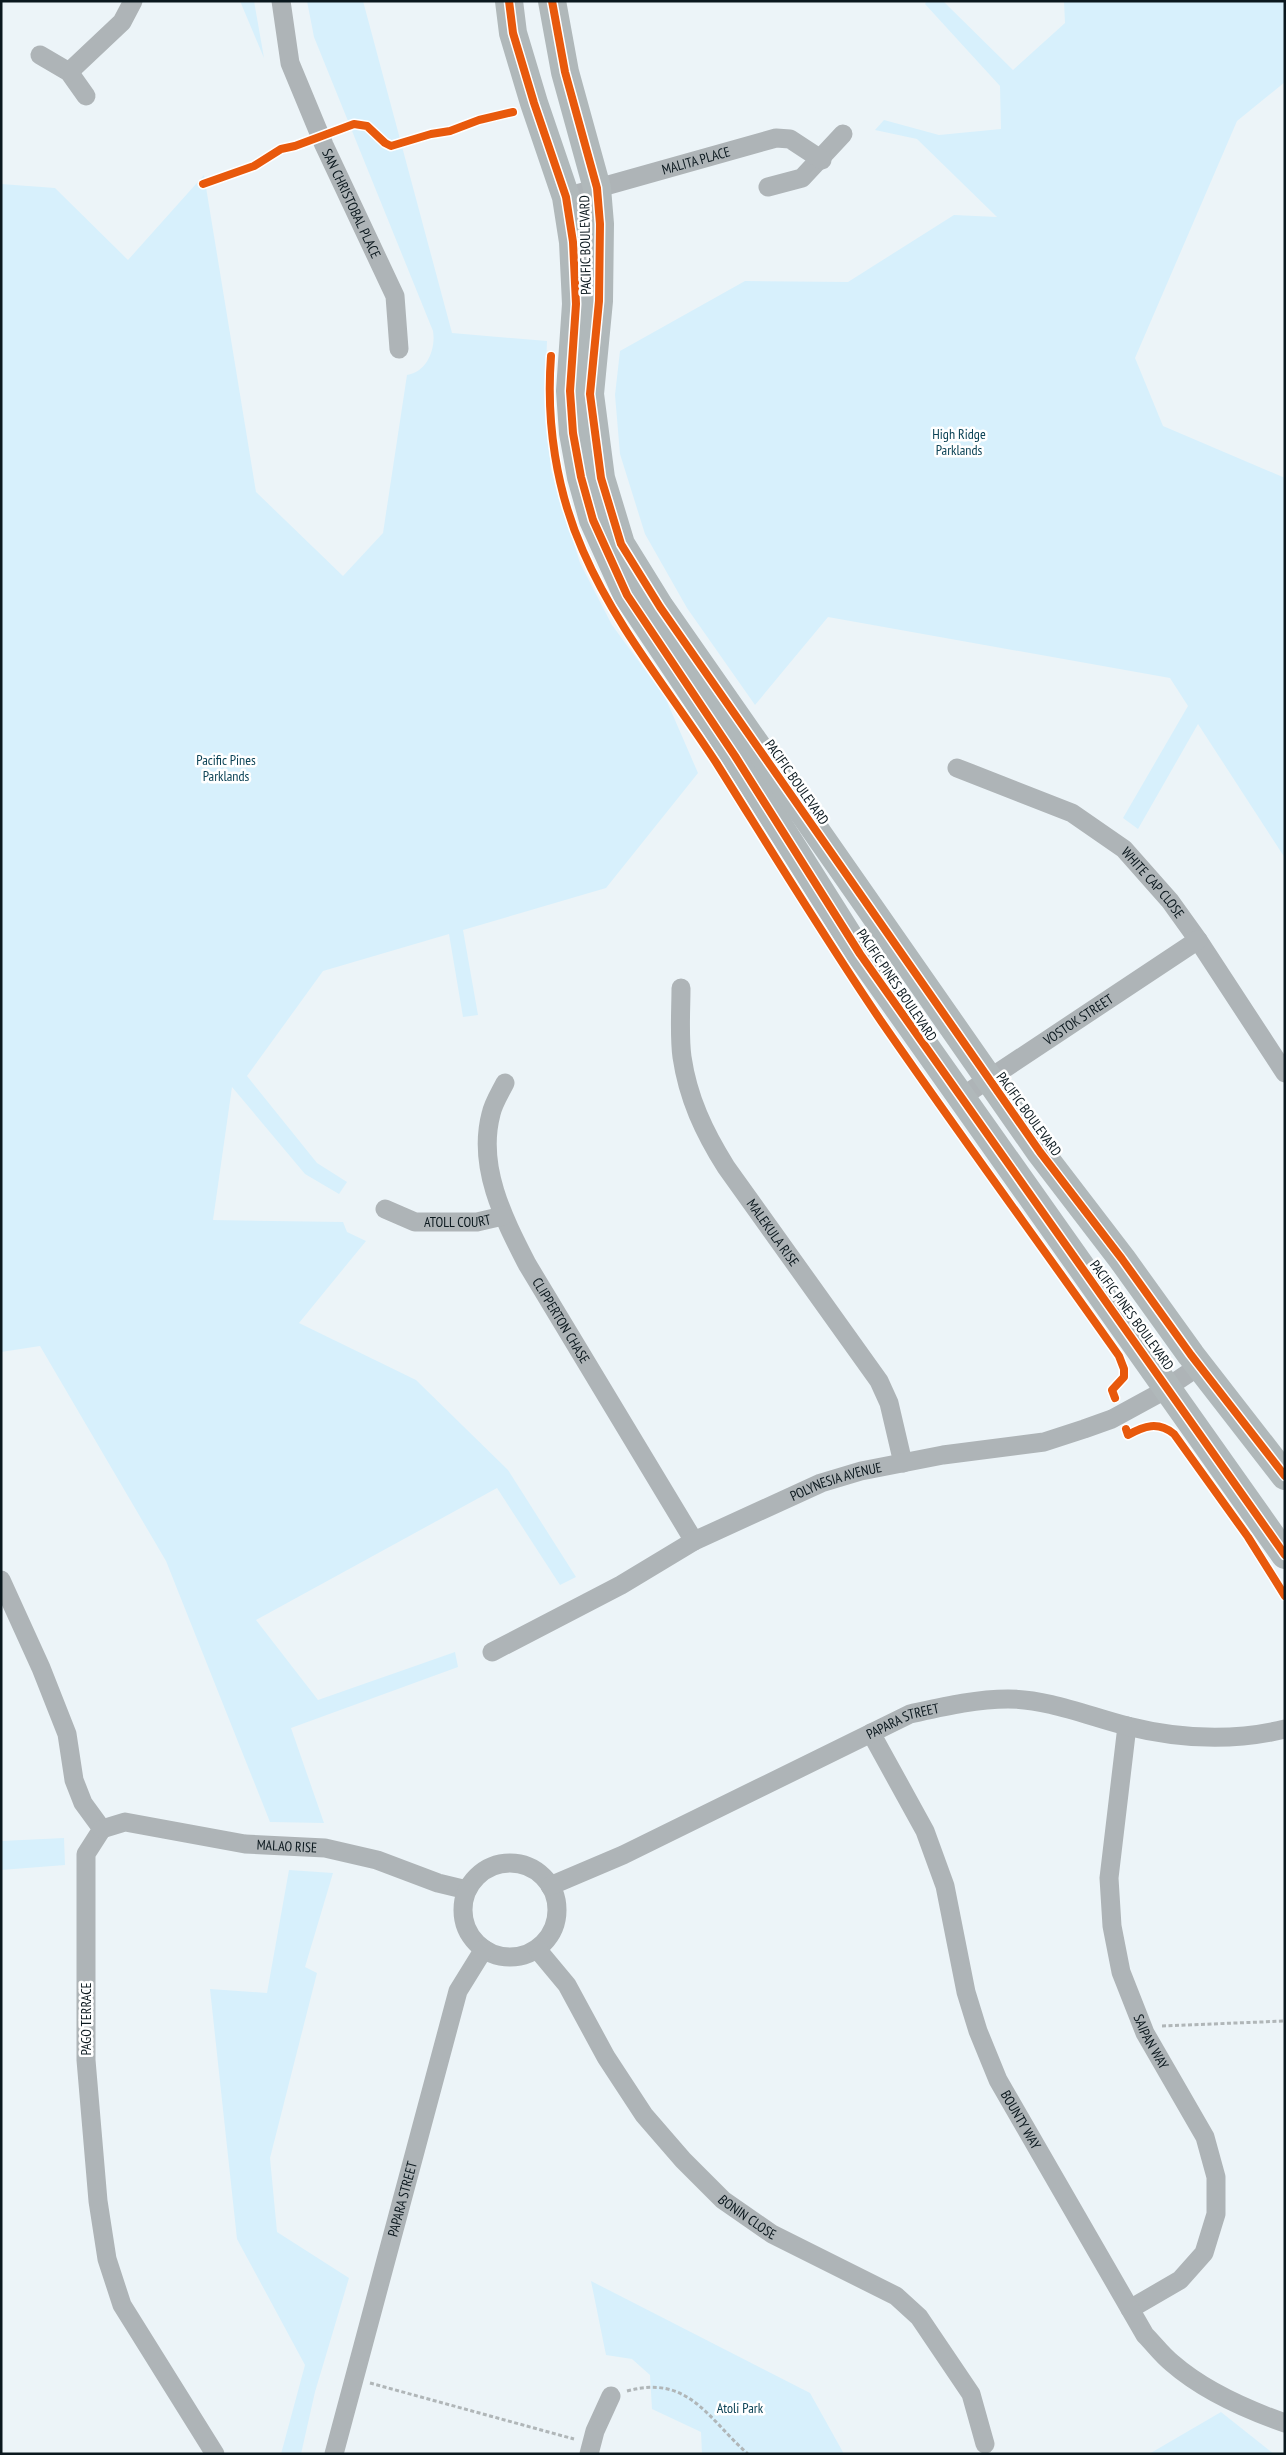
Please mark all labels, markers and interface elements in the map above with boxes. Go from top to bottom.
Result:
street label: MALITA PLACE [660,142,732,179]
street label: SAN CHRISTOBAL PLACE [318,146,385,261]
street label: PACIFIC BOULEVARD [575,195,595,295]
park label: High Ridge Parklands [932,425,986,459]
street label: PACIFIC BOULEVARD [761,736,833,828]
park label: Pacific Pines Parklands [196,751,256,785]
street label: WHITE CAP CLOSE [1117,843,1188,922]
street label: PACIFIC PINES BOULEVARD [853,925,941,1045]
street label: VOSTOK STREET [1039,989,1117,1050]
street label: PACIFIC BOULEVARD [992,1068,1066,1160]
street label: MALEKULA RISE [743,1195,803,1270]
street label: ATOLL COURT [424,1210,493,1231]
street label: PACIFIC PINES BOULEVARD [1086,1256,1178,1374]
street label: CLIPPERTON CHASE [528,1274,594,1367]
street label: POLYNESIA AVENUE [787,1458,883,1505]
street label: PAPARA STREET [863,1699,941,1743]
street label: MALAO RISE [256,1836,318,1857]
street label: PAGO TERRACE [77,1982,95,2056]
street label: SAIPAN WAY [1130,2012,1173,2073]
street label: BOUNTY WAY [997,2087,1045,2153]
street label: PAPARA STREET [384,2159,421,2239]
street label: BONIN CLOSE [714,2191,779,2244]
park label: Atoli Park [717,2399,764,2417]

